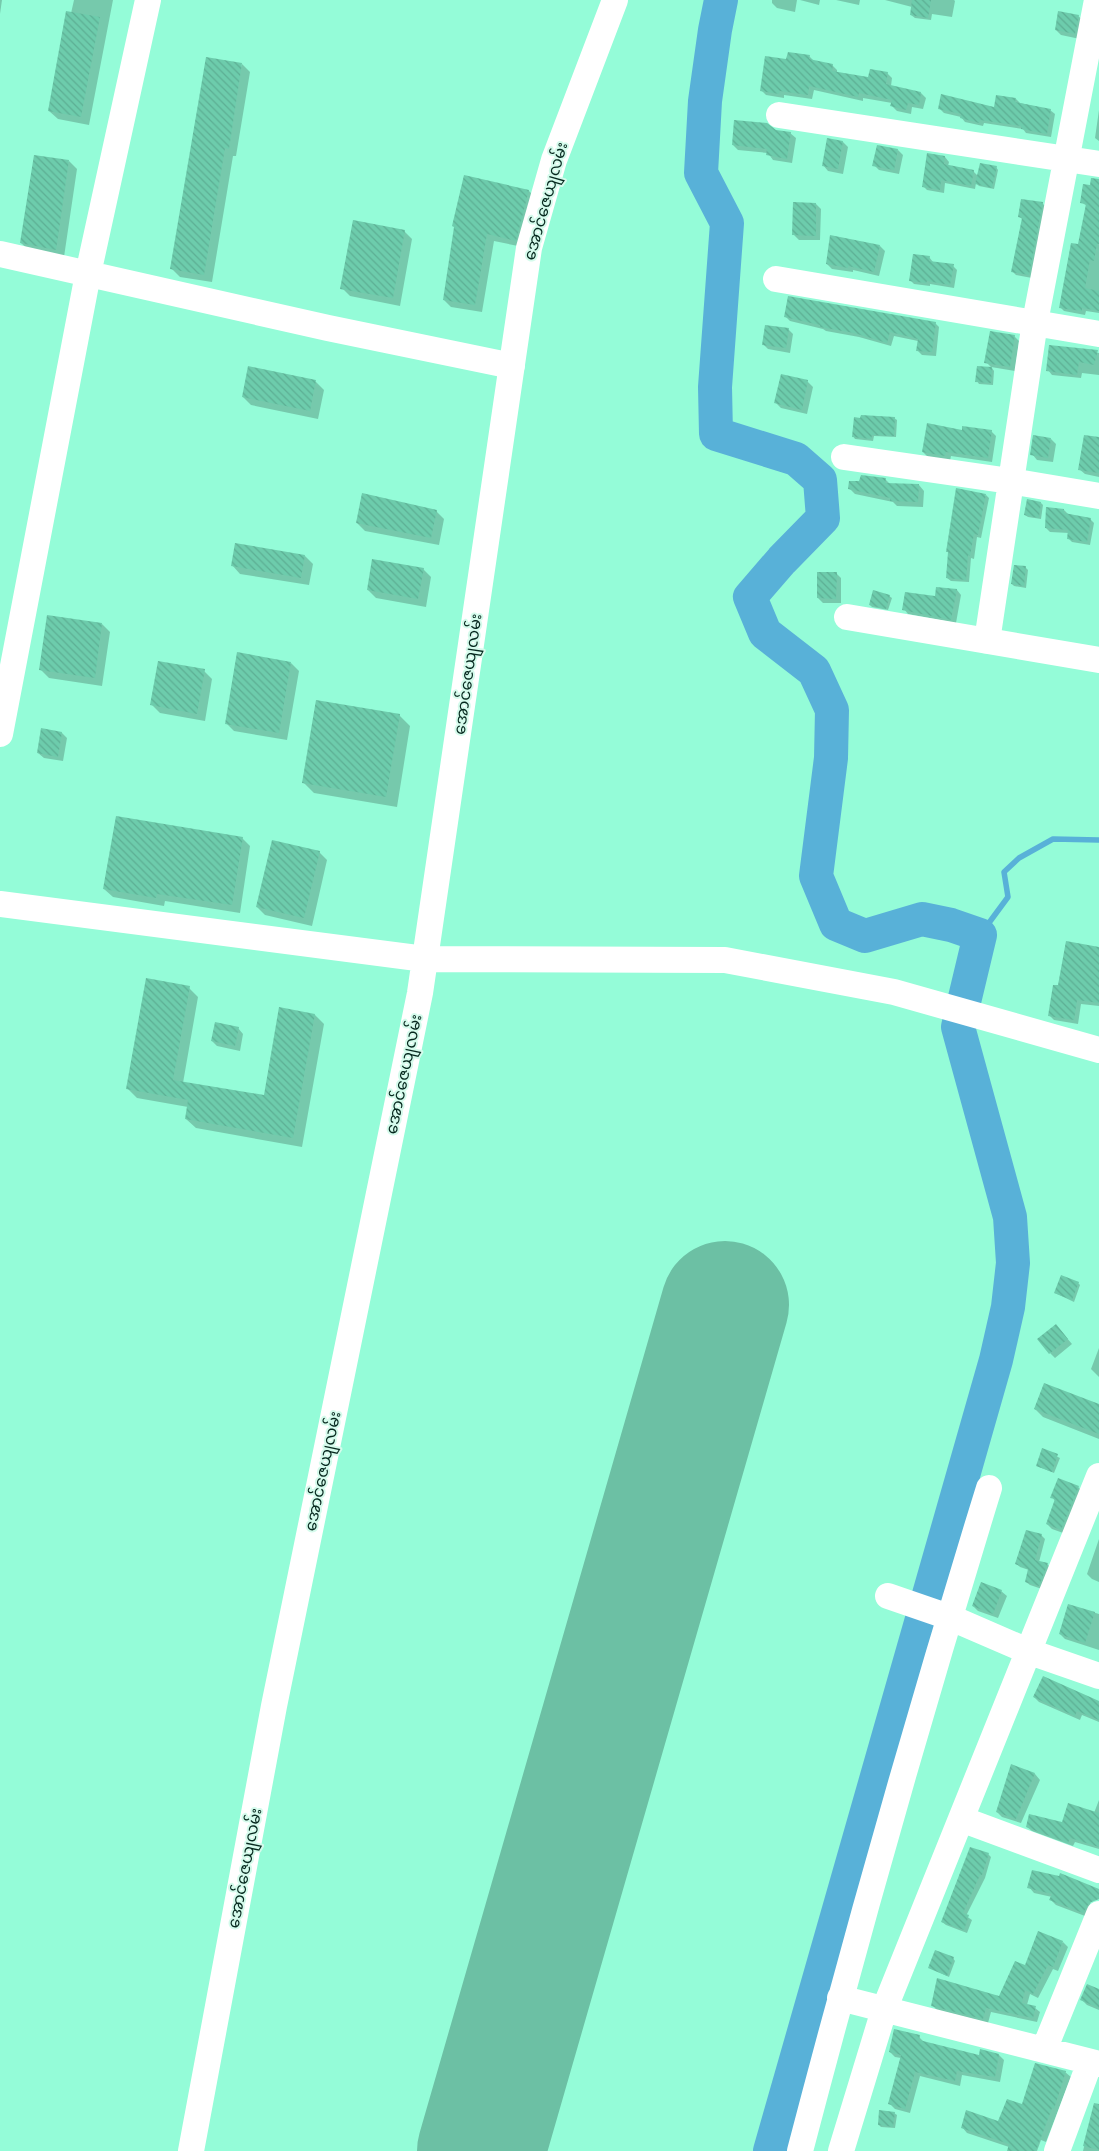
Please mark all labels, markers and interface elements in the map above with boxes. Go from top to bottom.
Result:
street label: အောင်ဇေယျလမ်း [514,138,581,265]
street label: အောင်ဇေယျလမ်း [444,612,495,737]
street label: အောင်ဇေယျလမ်း [376,1011,435,1138]
street label: အောင်ဇေယျလမ်း [295,1408,354,1535]
street label: အောင်ဇေယျလမ်း [218,1805,275,1932]

